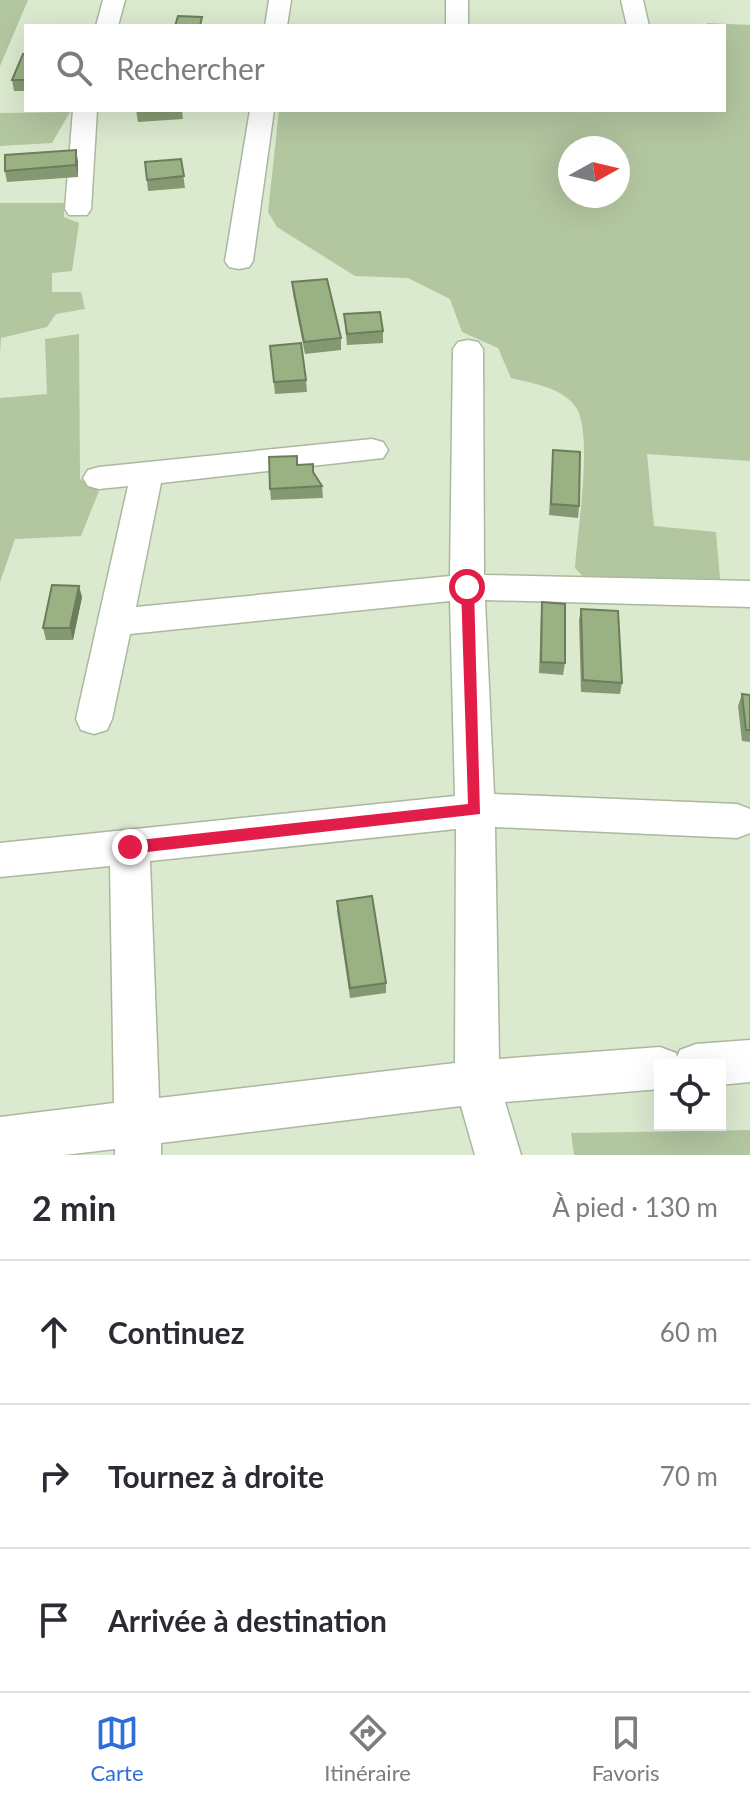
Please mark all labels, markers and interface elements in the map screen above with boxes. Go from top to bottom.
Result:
search box [24,24,726,112]
icon: search [52,46,96,90]
text: Rechercher [116,50,265,86]
north arrow [558,136,630,208]
route start [449,569,485,605]
route end [112,829,148,865]
map controls [654,1059,726,1131]
button: locate [654,1059,726,1131]
text: 2 min [32,1187,116,1228]
text: À pied · 130 m [552,1191,718,1223]
icon: ahead [32,1310,76,1354]
text: Continuez [108,1314,244,1350]
text: 60 m [660,1316,718,1348]
icon: right [32,1454,76,1498]
text: Tournez à droite [108,1458,324,1494]
text: 70 m [660,1460,718,1492]
icon: arrive [32,1598,76,1642]
text: Arrivée à destination [108,1602,387,1638]
tab: Carte [90,1711,144,1786]
tab: Itinéraire [324,1711,411,1786]
tab: Favoris [592,1711,660,1786]

